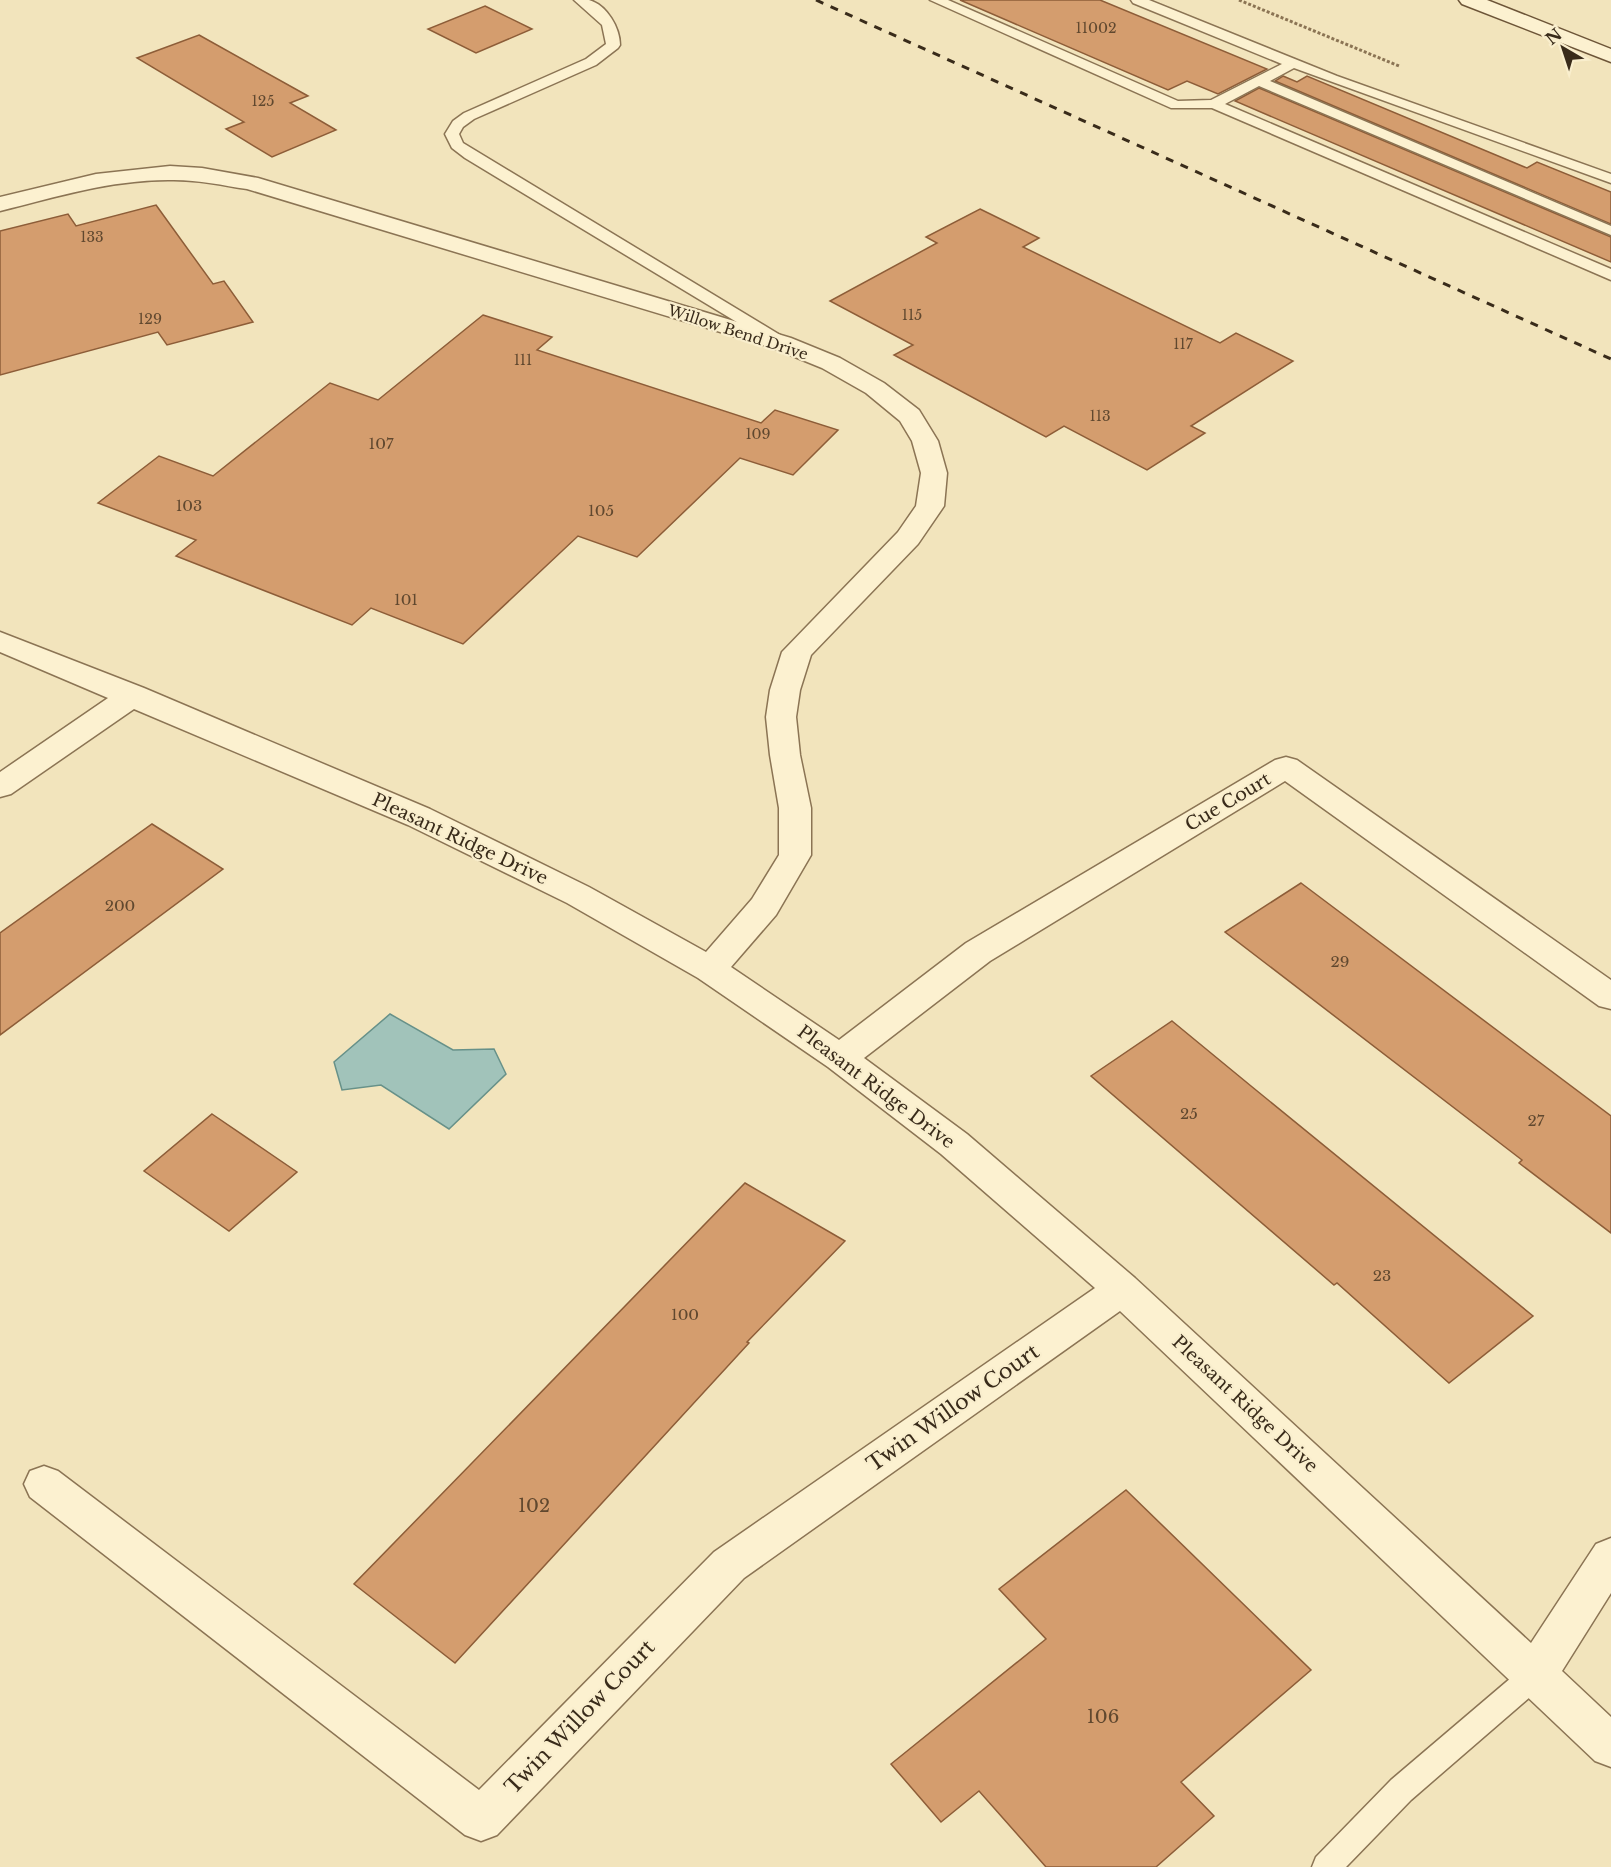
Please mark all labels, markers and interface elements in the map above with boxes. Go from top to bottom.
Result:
north arrow [1533,18,1593,78]
house number: 11002 [1075,19,1117,37]
text: N [1541,24,1566,49]
house number: 125 [252,92,274,110]
house number: 133 [80,228,104,246]
street label: Willow Bend Drive [665,300,811,364]
house number: 115 [902,306,922,324]
house number: 129 [138,310,162,328]
house number: 117 [1173,335,1194,353]
house number: 111 [514,351,532,369]
house number: 113 [1089,407,1111,425]
house number: 109 [745,425,771,443]
house number: 107 [369,434,394,453]
house number: 103 [176,496,202,515]
house number: 105 [588,501,614,520]
house number: 101 [394,590,418,609]
street label: Cue Court [1181,768,1275,836]
street label: Pleasant Ridge Drive [369,789,551,889]
house number: 200 [105,896,135,915]
house number: 29 [1331,952,1349,971]
street label: Pleasant Ridge Drive [793,1021,959,1153]
house number: 25 [1180,1104,1198,1123]
house number: 27 [1528,1111,1545,1130]
house number: 23 [1373,1266,1391,1285]
house number: 100 [671,1305,699,1324]
street label: Pleasant Ridge Drive [1168,1331,1322,1477]
street label: Twin Willow Court [862,1339,1044,1477]
house number: 102 [518,1495,550,1517]
street label: Twin Willow Court [500,1634,660,1800]
house number: 106 [1087,1706,1119,1728]

